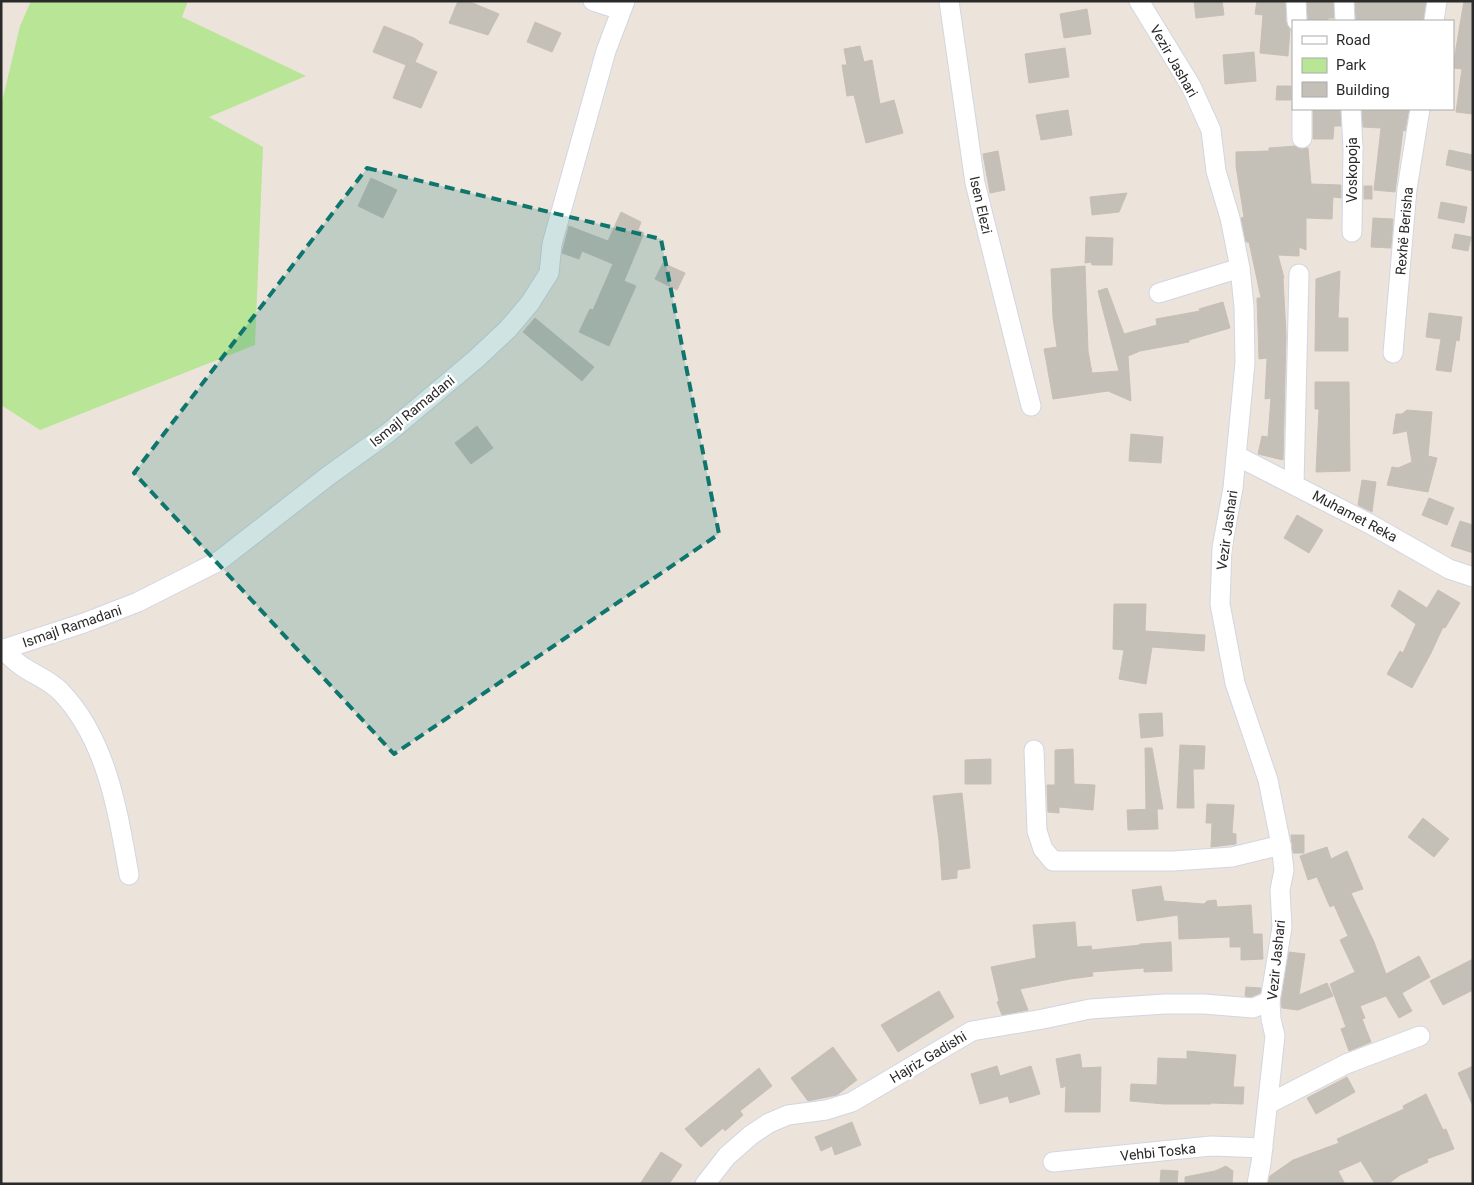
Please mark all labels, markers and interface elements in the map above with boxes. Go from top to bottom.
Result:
legend [1292,20,1454,110]
street label: Vezir Jashari [1147,22,1201,100]
text: Road [1336,31,1370,49]
text: Park [1336,56,1367,74]
text: Building [1336,81,1390,99]
street label: Voskopoja [1344,137,1360,203]
street label: Isen Elezi [967,175,995,235]
street label: Rexhë Berisha [1392,186,1416,276]
street label: Ismajl Ramadani [367,372,457,450]
street label: Muhamet Reka [1310,487,1400,545]
street label: Vezir Jashari [1213,489,1241,571]
street label: Ismajl Ramadani [20,602,124,650]
street label: Vezir Jashari [1264,919,1288,1001]
street label: Hajriz Gadishi [887,1028,969,1086]
street label: Vehbi Toska [1119,1140,1197,1164]

